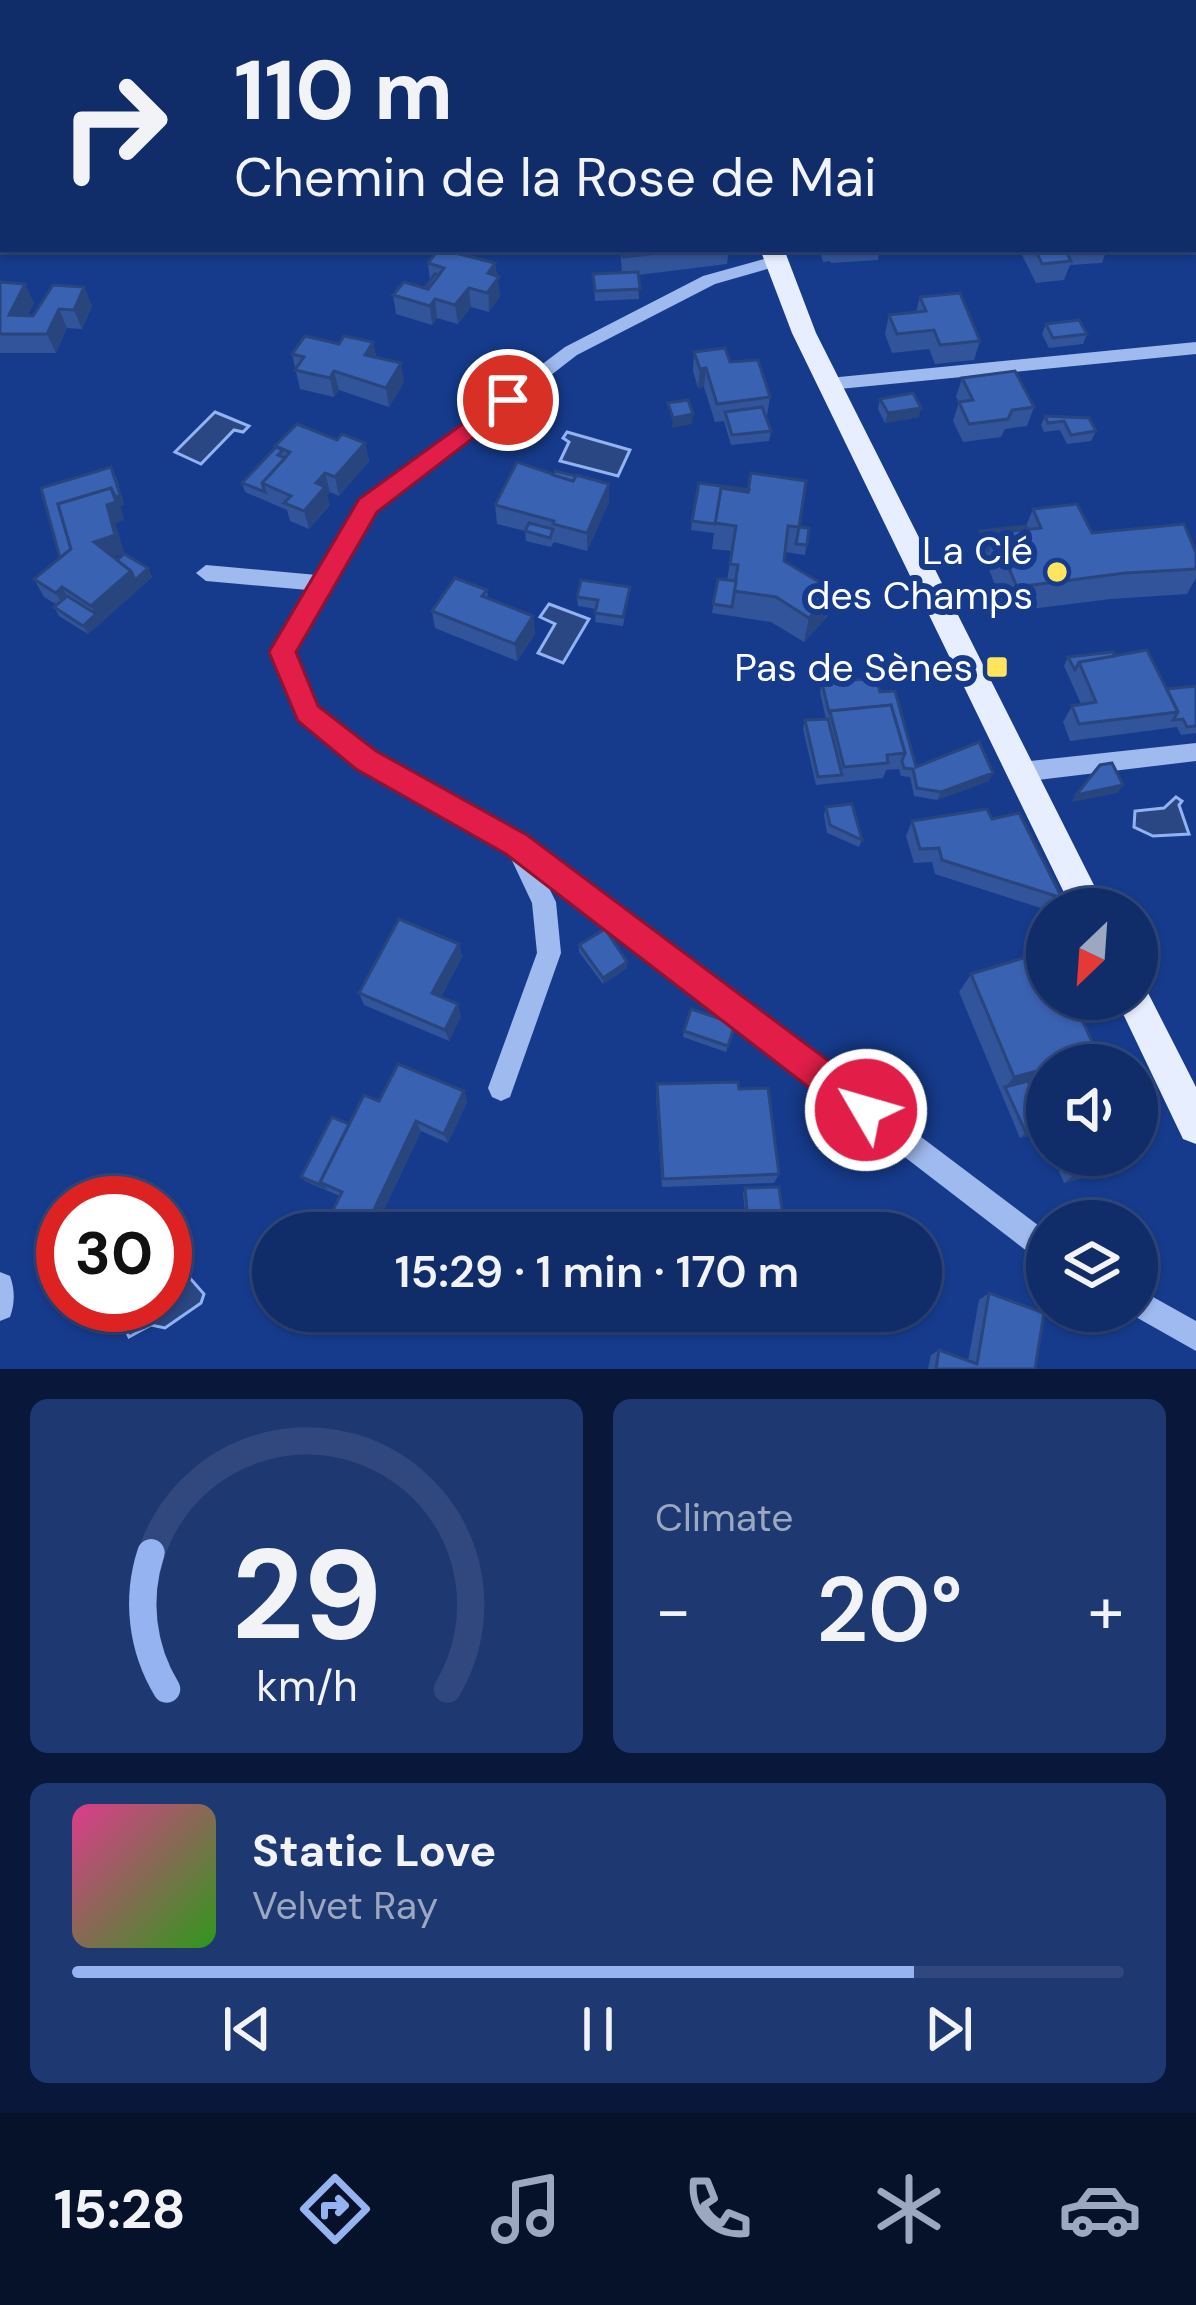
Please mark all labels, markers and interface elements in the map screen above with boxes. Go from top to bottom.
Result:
text: 110 m [234,36,453,145]
icon: right [36,48,192,204]
text: Chemin de la Rose de Mai [234,142,877,213]
pin [457,349,559,451]
icon: arrive [475,367,541,433]
place label: La Clé des Champs [806,525,1033,621]
marker: La Clé des Champs [1044,559,1070,585]
place label: Pas de Sènes [734,642,973,693]
marker: Pas de Sènes [984,654,1010,680]
north arrow [1026,888,1158,1020]
map controls [1026,888,1158,1332]
button: sound [1026,1044,1158,1176]
position arrow [803,1047,929,1173]
speed limit sign: 30 [36,1176,192,1332]
button: layers [1026,1200,1158,1332]
text: 15:29 · 1 min · 170 m [395,1242,799,1301]
text: Climate [655,1492,793,1543]
text: 29 [231,1514,382,1677]
text: 20° [816,1552,963,1669]
text: − [655,1568,691,1653]
text: + [1088,1568,1124,1653]
text: km/h [256,1658,357,1714]
text: Static Love [252,1821,496,1880]
text: Velvet Ray [252,1880,438,1931]
icon: previous [214,1996,280,2062]
icon: pause [565,1996,631,2062]
icon: next [916,1996,982,2062]
icon: directions [293,2167,377,2251]
icon: music [484,2167,568,2251]
icon: phone [676,2167,760,2251]
icon: climate [867,2167,951,2251]
icon: car [1058,2167,1142,2251]
text: 15:28 [54,2174,186,2245]

